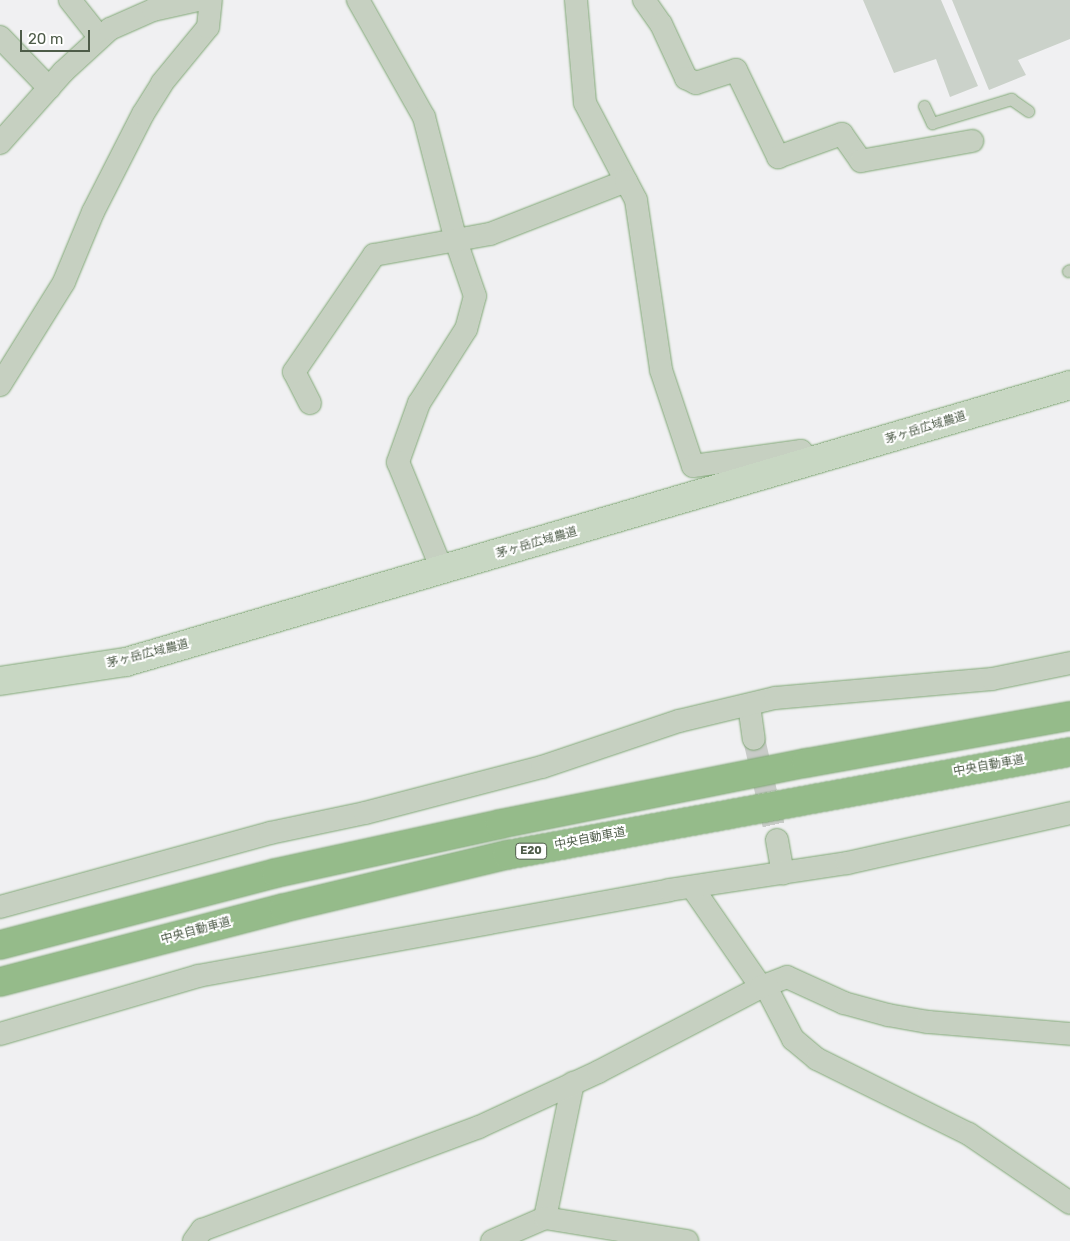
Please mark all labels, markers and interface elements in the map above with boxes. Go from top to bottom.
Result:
scale bar [22,20,92,52]
text: 20 m [28,30,63,48]
street label: 茅ヶ岳広域農道 [884,409,968,447]
street label: 茅ヶ岳広域農道 [495,525,579,561]
street label: 茅ヶ岳広域農道 [106,637,190,671]
street label: 中央自動車道 [952,753,1026,779]
street label: 中央自動車道 [553,825,627,853]
road number: E20 [515,842,547,859]
street label: 中央自動車道 [159,915,233,947]

